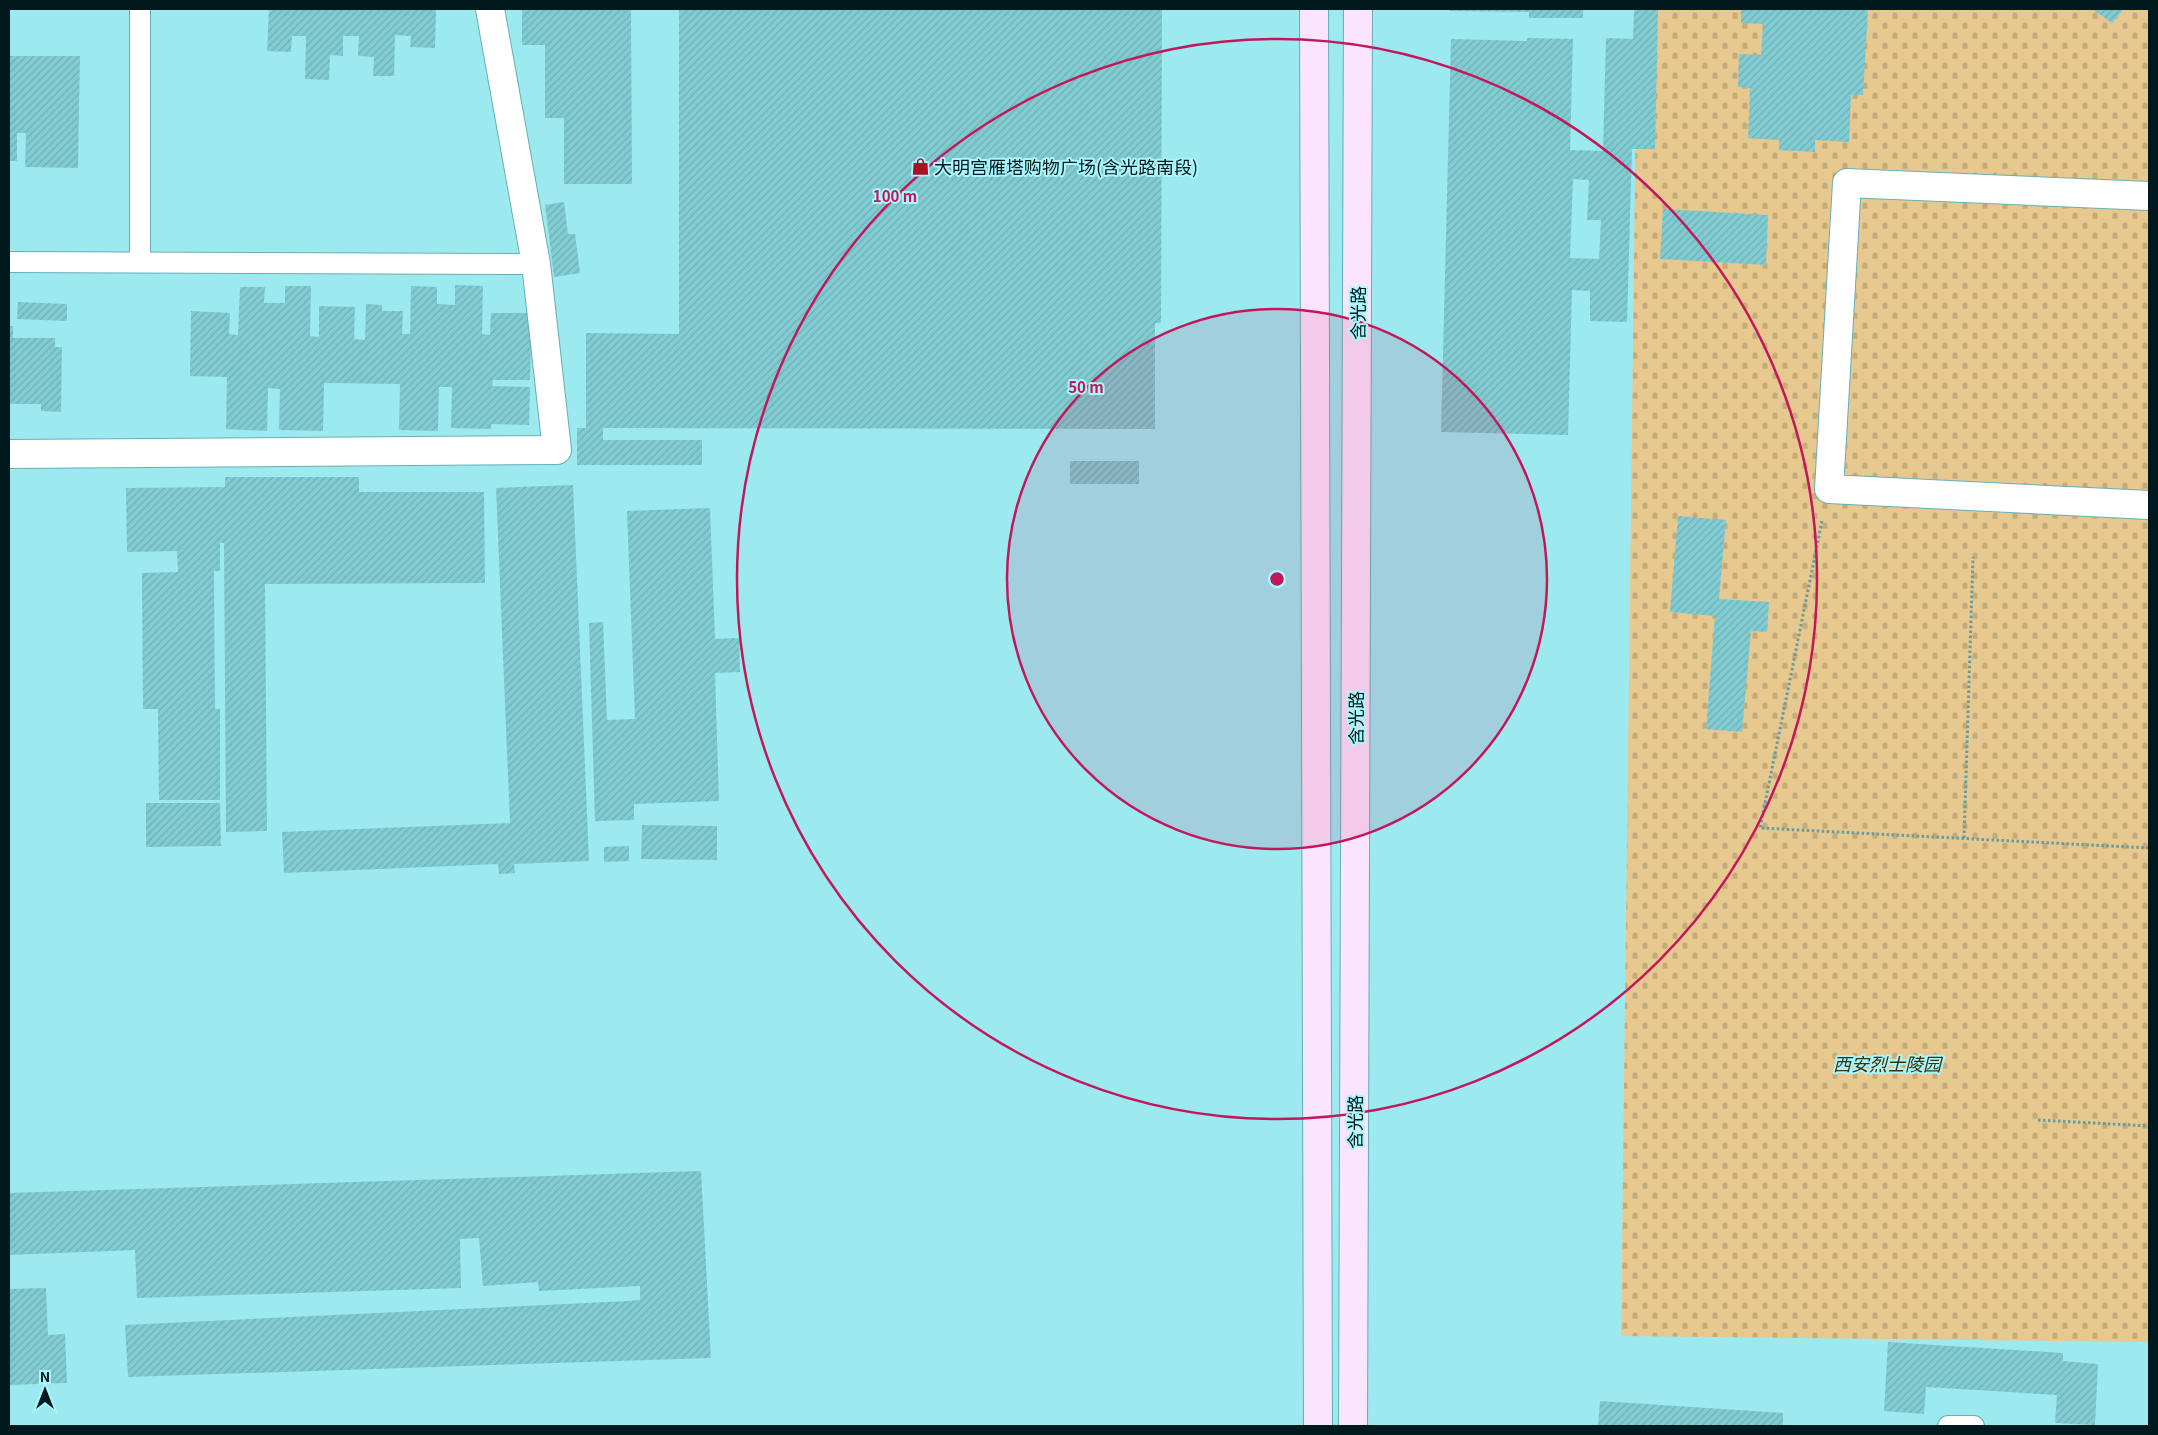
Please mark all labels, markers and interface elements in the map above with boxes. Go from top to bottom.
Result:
place label: 大明宫雁塔购物广场(含光路南段) [934,153,1198,179]
shop icon: 大明宫雁塔购物广场(含光路南段) [910,156,930,176]
text: 100 m [873,185,917,206]
street label: 含光路 [1344,286,1370,340]
text: 50 m [1068,376,1104,397]
centre of rings [1268,570,1286,588]
street label: 含光路 [1342,691,1368,745]
park label: 西安烈士陵园 [1833,1050,1944,1076]
street label: 含光路 [1341,1095,1367,1149]
north arrow [20,1365,70,1415]
text: N [40,1366,50,1386]

